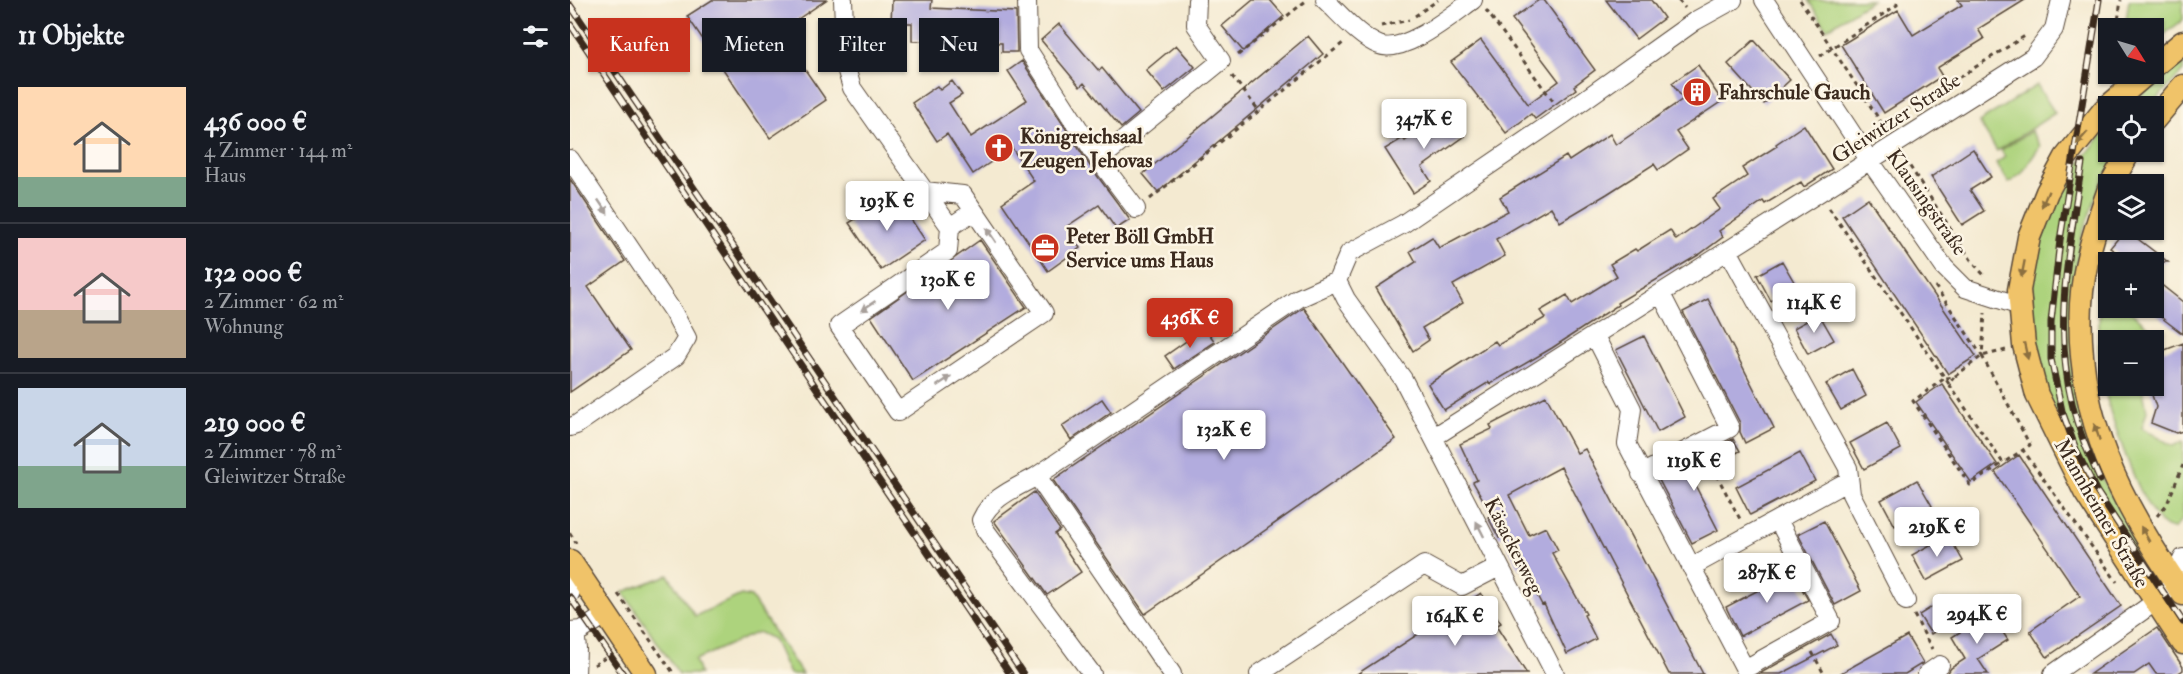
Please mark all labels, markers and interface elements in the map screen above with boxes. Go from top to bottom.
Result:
chip: Kaufen [588,18,690,72]
chip: Mieten [702,18,806,72]
chip: Filter [818,18,907,72]
chip: Neu [919,18,999,72]
north arrow [2098,18,2164,84]
map controls [2098,18,2164,396]
text: 11 Objekte [18,20,124,52]
icon: filters [519,20,552,53]
street label: Gleiwitzer Straße [1827,67,1966,170]
building icon: Fahrschule Gauch [1681,76,1713,108]
place label: Fahrschule Gauch [1718,79,1871,106]
button: locate [2098,96,2164,162]
pin: 347K € [1375,99,1473,150]
text: 436 000 € [204,106,307,138]
text: 347K € [1395,106,1453,131]
icon: home [66,111,138,183]
place label: Königreichsaal Zeugen Jehovas [1020,123,1152,174]
one-way arrow [2075,130,2088,146]
church icon: Königreichsaal Zeugen Jehovas [983,132,1015,164]
text: 4 Zimmer · 144 m² [204,138,353,163]
street label: Klausingstraße [1880,144,1973,261]
text: Haus [204,163,246,188]
button: layers [2098,174,2164,240]
pin: 193K € [838,181,936,232]
text: 193K € [860,188,914,213]
one-way arrow [2040,190,2050,208]
one-way arrow [597,199,609,215]
place label: Peter Böll GmbH Service ums Haus [1066,223,1214,274]
one-way arrow [985,226,996,243]
office icon: Peter Böll GmbH Service ums Haus [1029,232,1061,264]
button: + [2098,252,2164,318]
text: 132 000 € [204,257,303,289]
pin: 130K € [899,260,997,311]
one-way arrow [2018,260,2027,279]
icon: home [66,262,138,334]
text: 130K € [921,267,975,292]
pin: 114K € [1765,283,1863,334]
text: 2 Zimmer · 62 m² [204,289,343,314]
text: 114K € [1787,290,1841,315]
pin: 436K € [1141,298,1239,349]
one-way arrow [860,300,876,312]
text: 436K € [1161,305,1219,330]
text: Wohnung [204,314,283,339]
button: − [2098,330,2164,396]
one-way arrow [2021,342,2031,360]
one-way arrow [935,375,951,387]
text: 219 000 € [204,407,306,439]
pin: 132K € [1175,410,1273,461]
icon: home [66,412,138,484]
text: 132K € [1197,417,1251,442]
one-way arrow [2091,423,2101,441]
street label: Mannheimer Straße [2048,434,2155,593]
text: 2 Zimmer · 78 m² [204,439,342,464]
pin: 119K € [1645,441,1743,492]
text: 119K € [1667,448,1721,473]
text: Gleiwitzer Straße [204,464,346,489]
street label: Käsackerweg [1477,493,1550,600]
pin: 219K € [1888,507,1986,558]
text: 219K € [1908,514,1966,539]
one-way arrow [1475,520,1485,537]
one-way arrow [2140,525,2150,542]
pin: 287K € [1718,553,1816,604]
text: 287K € [1738,560,1796,585]
pin: 294K € [1928,594,2026,645]
pin: 164K € [1406,596,1504,647]
text: 294K € [1946,601,2008,626]
text: 164K € [1426,603,1484,628]

